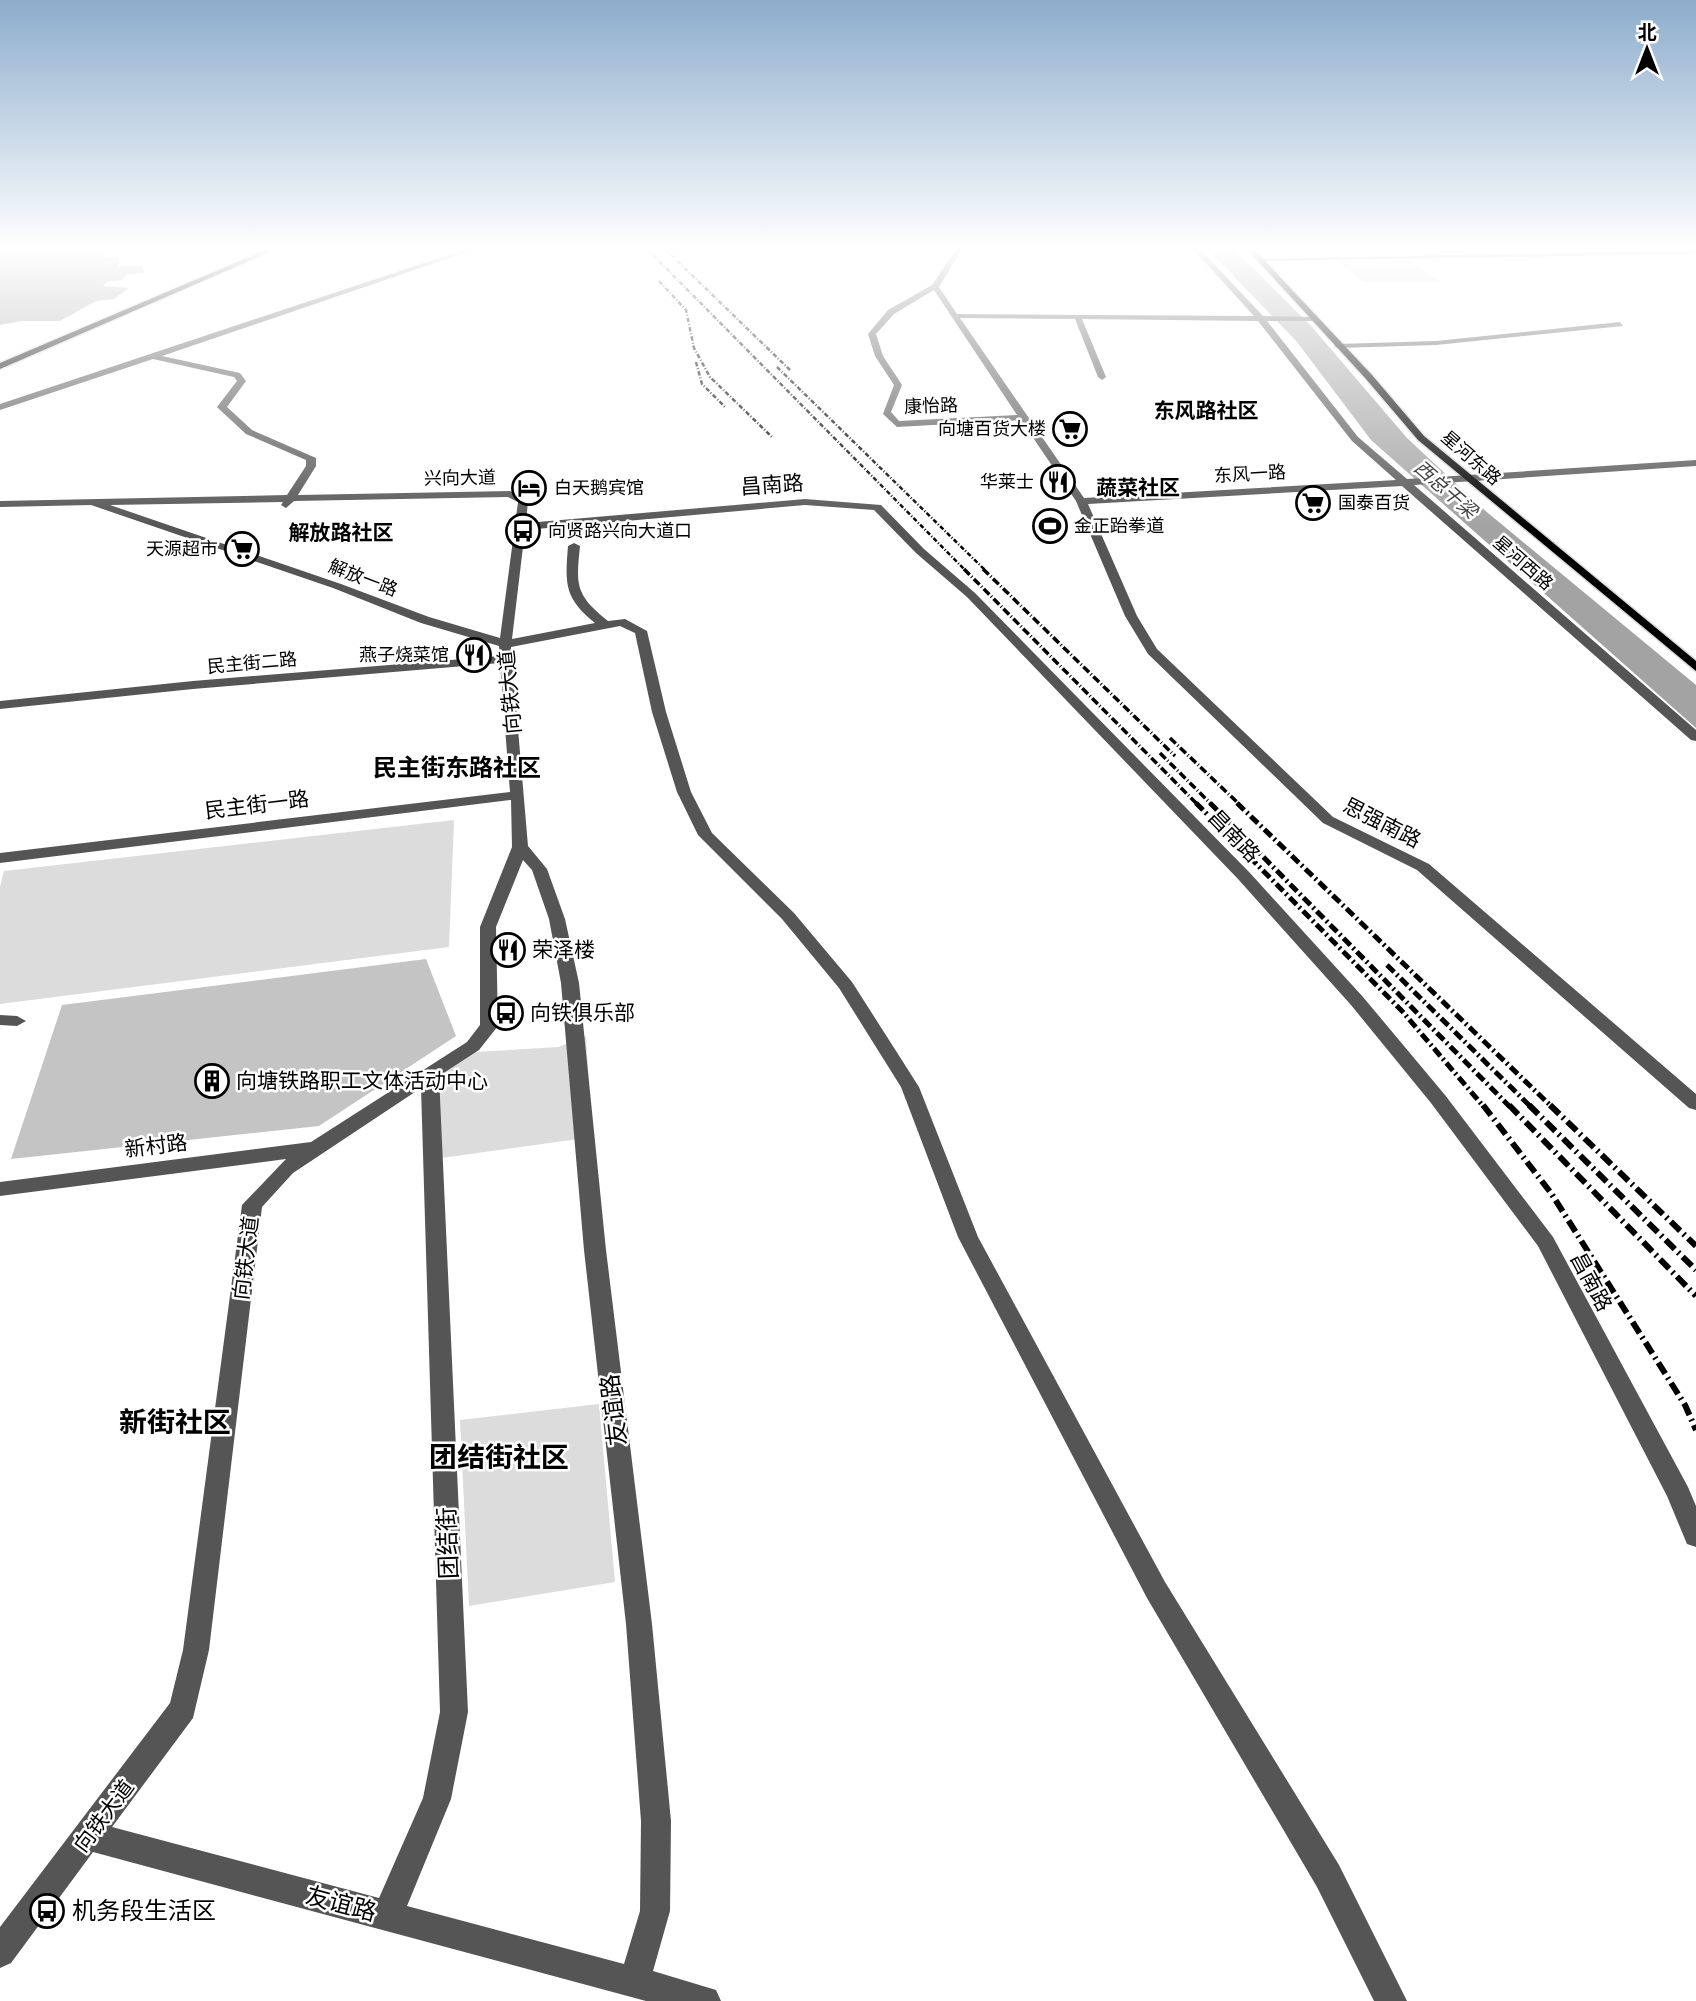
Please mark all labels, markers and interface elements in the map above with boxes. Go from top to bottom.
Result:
north arrow [1612,14,1682,84]
text: 北 [1637,21,1657,43]
street label: 康怡路 [904,394,958,417]
district label: 东风路社区 [1154,398,1259,423]
supermarket icon: 向塘百货大楼 [1051,410,1089,448]
place label: 向塘百货大楼 [938,418,1046,439]
street label: 星河东路 [1437,426,1505,489]
water label: 西总干梁 [1410,456,1483,524]
street label: 东风一路 [1213,461,1286,486]
restaurant icon: 华莱士 [1039,463,1077,501]
street label: 兴向大道 [424,466,496,489]
hotel icon: 白天鹅宾馆 [510,469,548,507]
street label: 昌南路 [740,470,804,499]
place label: 华莱士 [980,471,1034,492]
district label: 蔬菜社区 [1096,475,1180,500]
place label: 白天鹅宾馆 [554,477,644,498]
supermarket icon: 国泰百货 [1294,484,1332,522]
place label: 国泰百货 [1338,492,1410,513]
sports icon: 金正跆拳道 [1031,507,1069,545]
bus stop icon: 向贤路兴向大道口 [504,512,542,550]
place label: 金正跆拳道 [1074,515,1164,536]
district label: 解放路社区 [289,520,394,545]
place label: 向贤路兴向大道口 [548,520,692,541]
supermarket icon: 天源超市 [223,530,261,568]
street label: 星河西路 [1489,531,1557,594]
place label: 天源超市 [146,538,218,559]
street label: 解放一路 [326,555,401,600]
restaurant icon: 燕子烧菜馆 [455,636,493,674]
place label: 燕子烧菜馆 [359,644,449,665]
street label: 民主街二路 [206,648,298,677]
street label: 向铁大道 [493,649,526,735]
district label: 民主街东路社区 [373,753,541,781]
street label: 民主街一路 [203,786,311,823]
street label: 思强南路 [1339,792,1425,853]
street label: 昌南路 [1203,804,1265,867]
restaurant icon: 荣泽楼 [489,931,527,969]
place label: 荣泽楼 [532,937,595,962]
bus stop icon: 向铁俱乐部 [487,994,525,1032]
place label: 向铁俱乐部 [530,1000,635,1025]
building icon: 向塘铁路职工文体活动中心 [193,1062,231,1100]
place label: 向塘铁路职工文体活动中心 [236,1068,488,1093]
street label: 新村路 [123,1129,189,1162]
street label: 向铁大道 [228,1215,263,1301]
street label: 昌南路 [1566,1248,1617,1315]
street label: 友谊路 [595,1373,631,1448]
district label: 新街社区 [119,1405,231,1438]
district label: 团结街社区 [429,1440,569,1473]
street label: 团结街 [432,1507,462,1580]
street label: 向铁大道 [68,1775,139,1857]
street label: 友谊路 [303,1880,380,1926]
bus stop icon: 机务段生活区 [28,1892,66,1930]
place label: 机务段生活区 [72,1896,216,1924]

